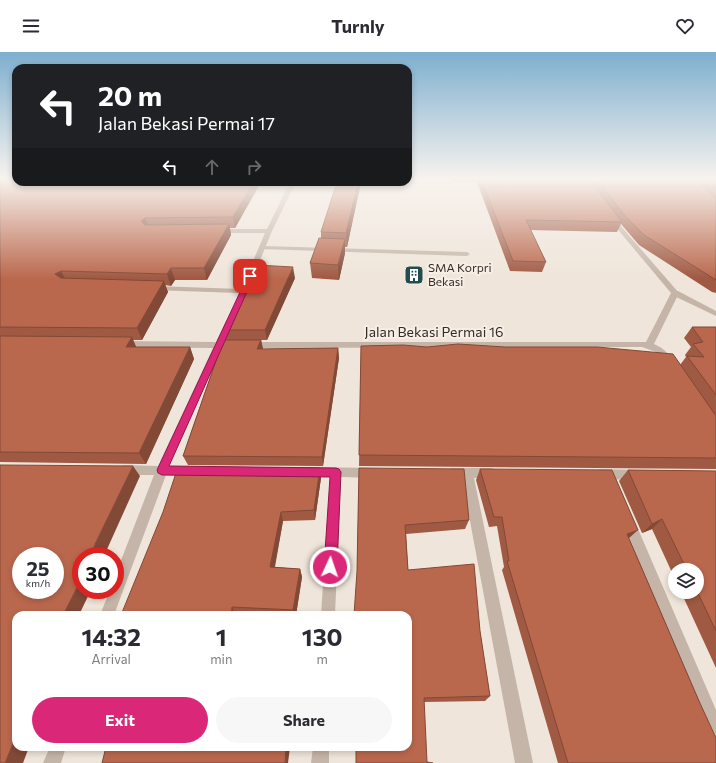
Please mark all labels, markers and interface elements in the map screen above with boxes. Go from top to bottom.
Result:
icon: menu [20,15,42,37]
text: Turnly [331,15,385,37]
icon: heart [674,15,696,37]
text: 20 m [98,78,162,112]
icon: left [32,80,84,132]
text: Jalan Bekasi Permai 17 [98,112,275,134]
icon: left [159,156,181,178]
icon: ahead [201,156,223,178]
icon: right [243,156,265,178]
pin [233,259,267,293]
place label: SMA Korpri Bekasi [428,260,492,288]
building icon: SMA Korpri Bekasi [403,264,425,286]
icon: arrive [239,265,261,287]
street label: Jalan Bekasi Permai 16 [365,323,503,340]
position arrow [309,546,351,588]
speed limit sign: 30 [72,547,124,599]
text: 25 [26,556,50,580]
map controls [668,563,704,599]
button: layers [668,563,704,599]
text: km/h [26,577,50,589]
text: 14:32 [81,622,141,651]
text: 1 [216,622,227,651]
text: 130 [302,622,343,651]
text: Arrival [91,651,131,667]
text: min [210,651,232,667]
text: m [317,651,328,667]
button: Exit [32,697,208,743]
button: Share [216,697,392,743]

